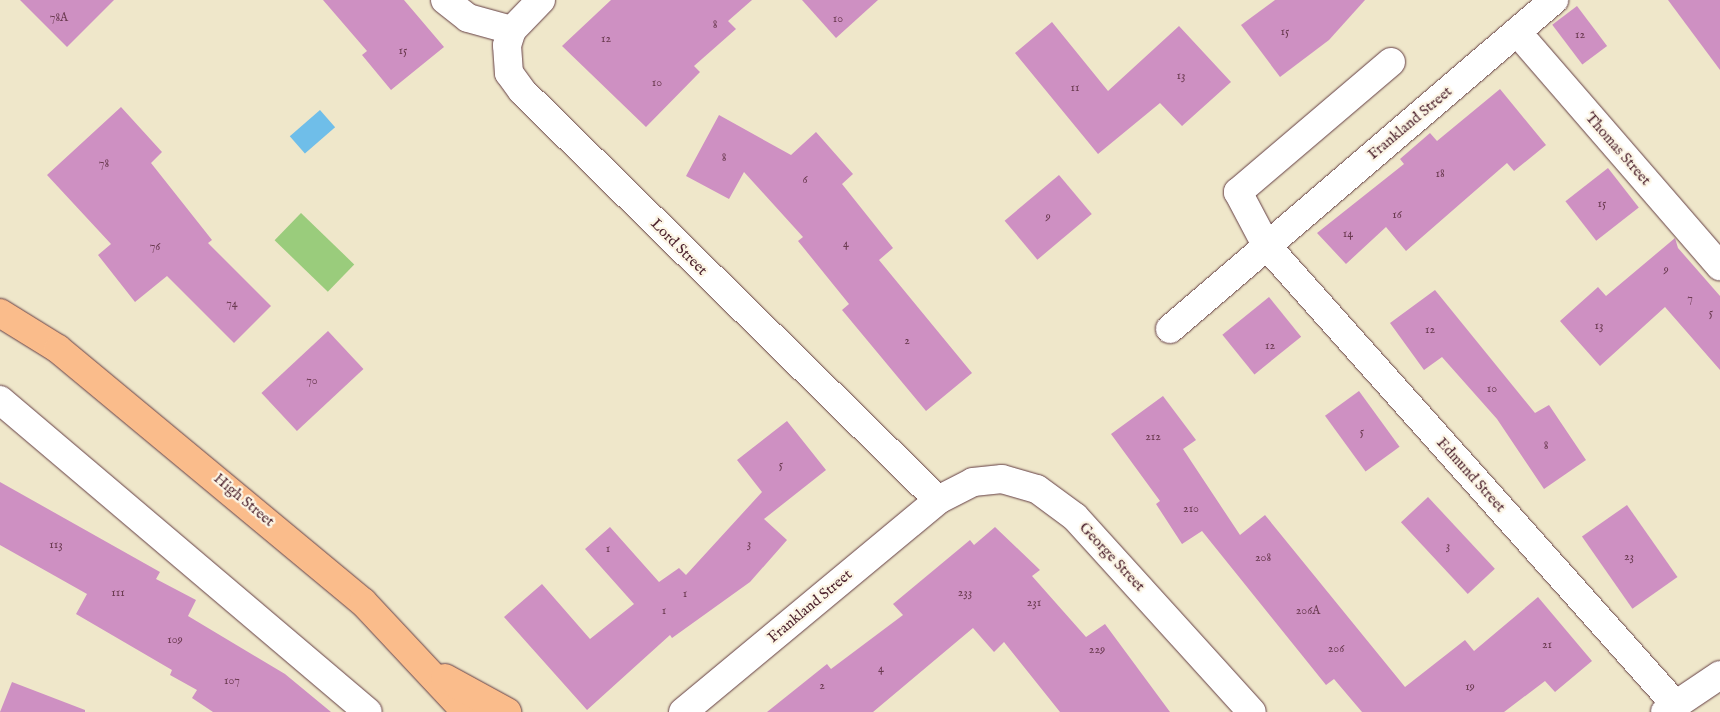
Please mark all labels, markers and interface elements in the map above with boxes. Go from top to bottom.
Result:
house number: 78A [50,11,68,25]
house number: 10 [833,12,843,26]
house number: 8 [713,18,717,32]
house number: 15 [1281,25,1289,39]
house number: 12 [1575,28,1585,42]
house number: 12 [601,32,611,46]
house number: 15 [399,44,407,58]
house number: 13 [1177,69,1185,83]
house number: 10 [652,76,662,90]
house number: 11 [1071,81,1079,95]
street label: Frankland Street [1364,83,1456,163]
street label: Thomas Street [1581,109,1655,189]
house number: 8 [722,151,726,165]
house number: 78 [99,157,109,171]
house number: 18 [1435,167,1445,181]
house number: 6 [802,173,808,187]
house number: 15 [1598,197,1606,211]
house number: 16 [1392,208,1402,222]
house number: 9 [1045,210,1051,224]
street label: Lord Street [647,215,711,279]
house number: 14 [1343,227,1353,241]
house number: 4 [843,237,849,251]
house number: 76 [150,240,160,254]
house number: 9 [1663,263,1669,277]
house number: 7 [1687,292,1693,306]
house number: 74 [226,297,238,311]
house number: 5 [1709,306,1713,320]
house number: 13 [1595,319,1603,333]
house number: 12 [1425,323,1435,337]
house number: 2 [904,334,910,348]
house number: 12 [1265,339,1275,353]
house number: 70 [306,374,318,388]
house number: 10 [1487,382,1497,396]
house number: 5 [1360,425,1364,439]
house number: 212 [1145,430,1161,444]
street label: Edmund Street [1433,434,1509,516]
house number: 8 [1544,439,1548,453]
house number: 5 [779,458,783,472]
street label: High Street [210,469,278,531]
house number: 210 [1183,502,1199,516]
street label: George Street [1075,519,1149,595]
house number: 3 [747,537,751,551]
house number: 113 [49,538,63,552]
house number: 3 [1446,539,1450,553]
house number: 1 [606,542,610,556]
house number: 23 [1624,550,1634,564]
house number: 208 [1255,551,1271,565]
street label: Frankland Street [764,566,856,646]
house number: 111 [111,586,125,600]
house number: 233 [958,586,972,600]
house number: 1 [683,587,687,601]
house number: 231 [1027,596,1041,610]
house number: 1 [662,604,666,618]
house number: 206A [1296,604,1320,618]
house number: 109 [167,633,183,647]
house number: 21 [1542,638,1552,652]
house number: 206 [1328,642,1344,656]
house number: 229 [1089,643,1105,657]
house number: 4 [878,662,884,676]
house number: 107 [224,674,240,688]
house number: 2 [819,679,825,693]
house number: 19 [1465,680,1475,694]

